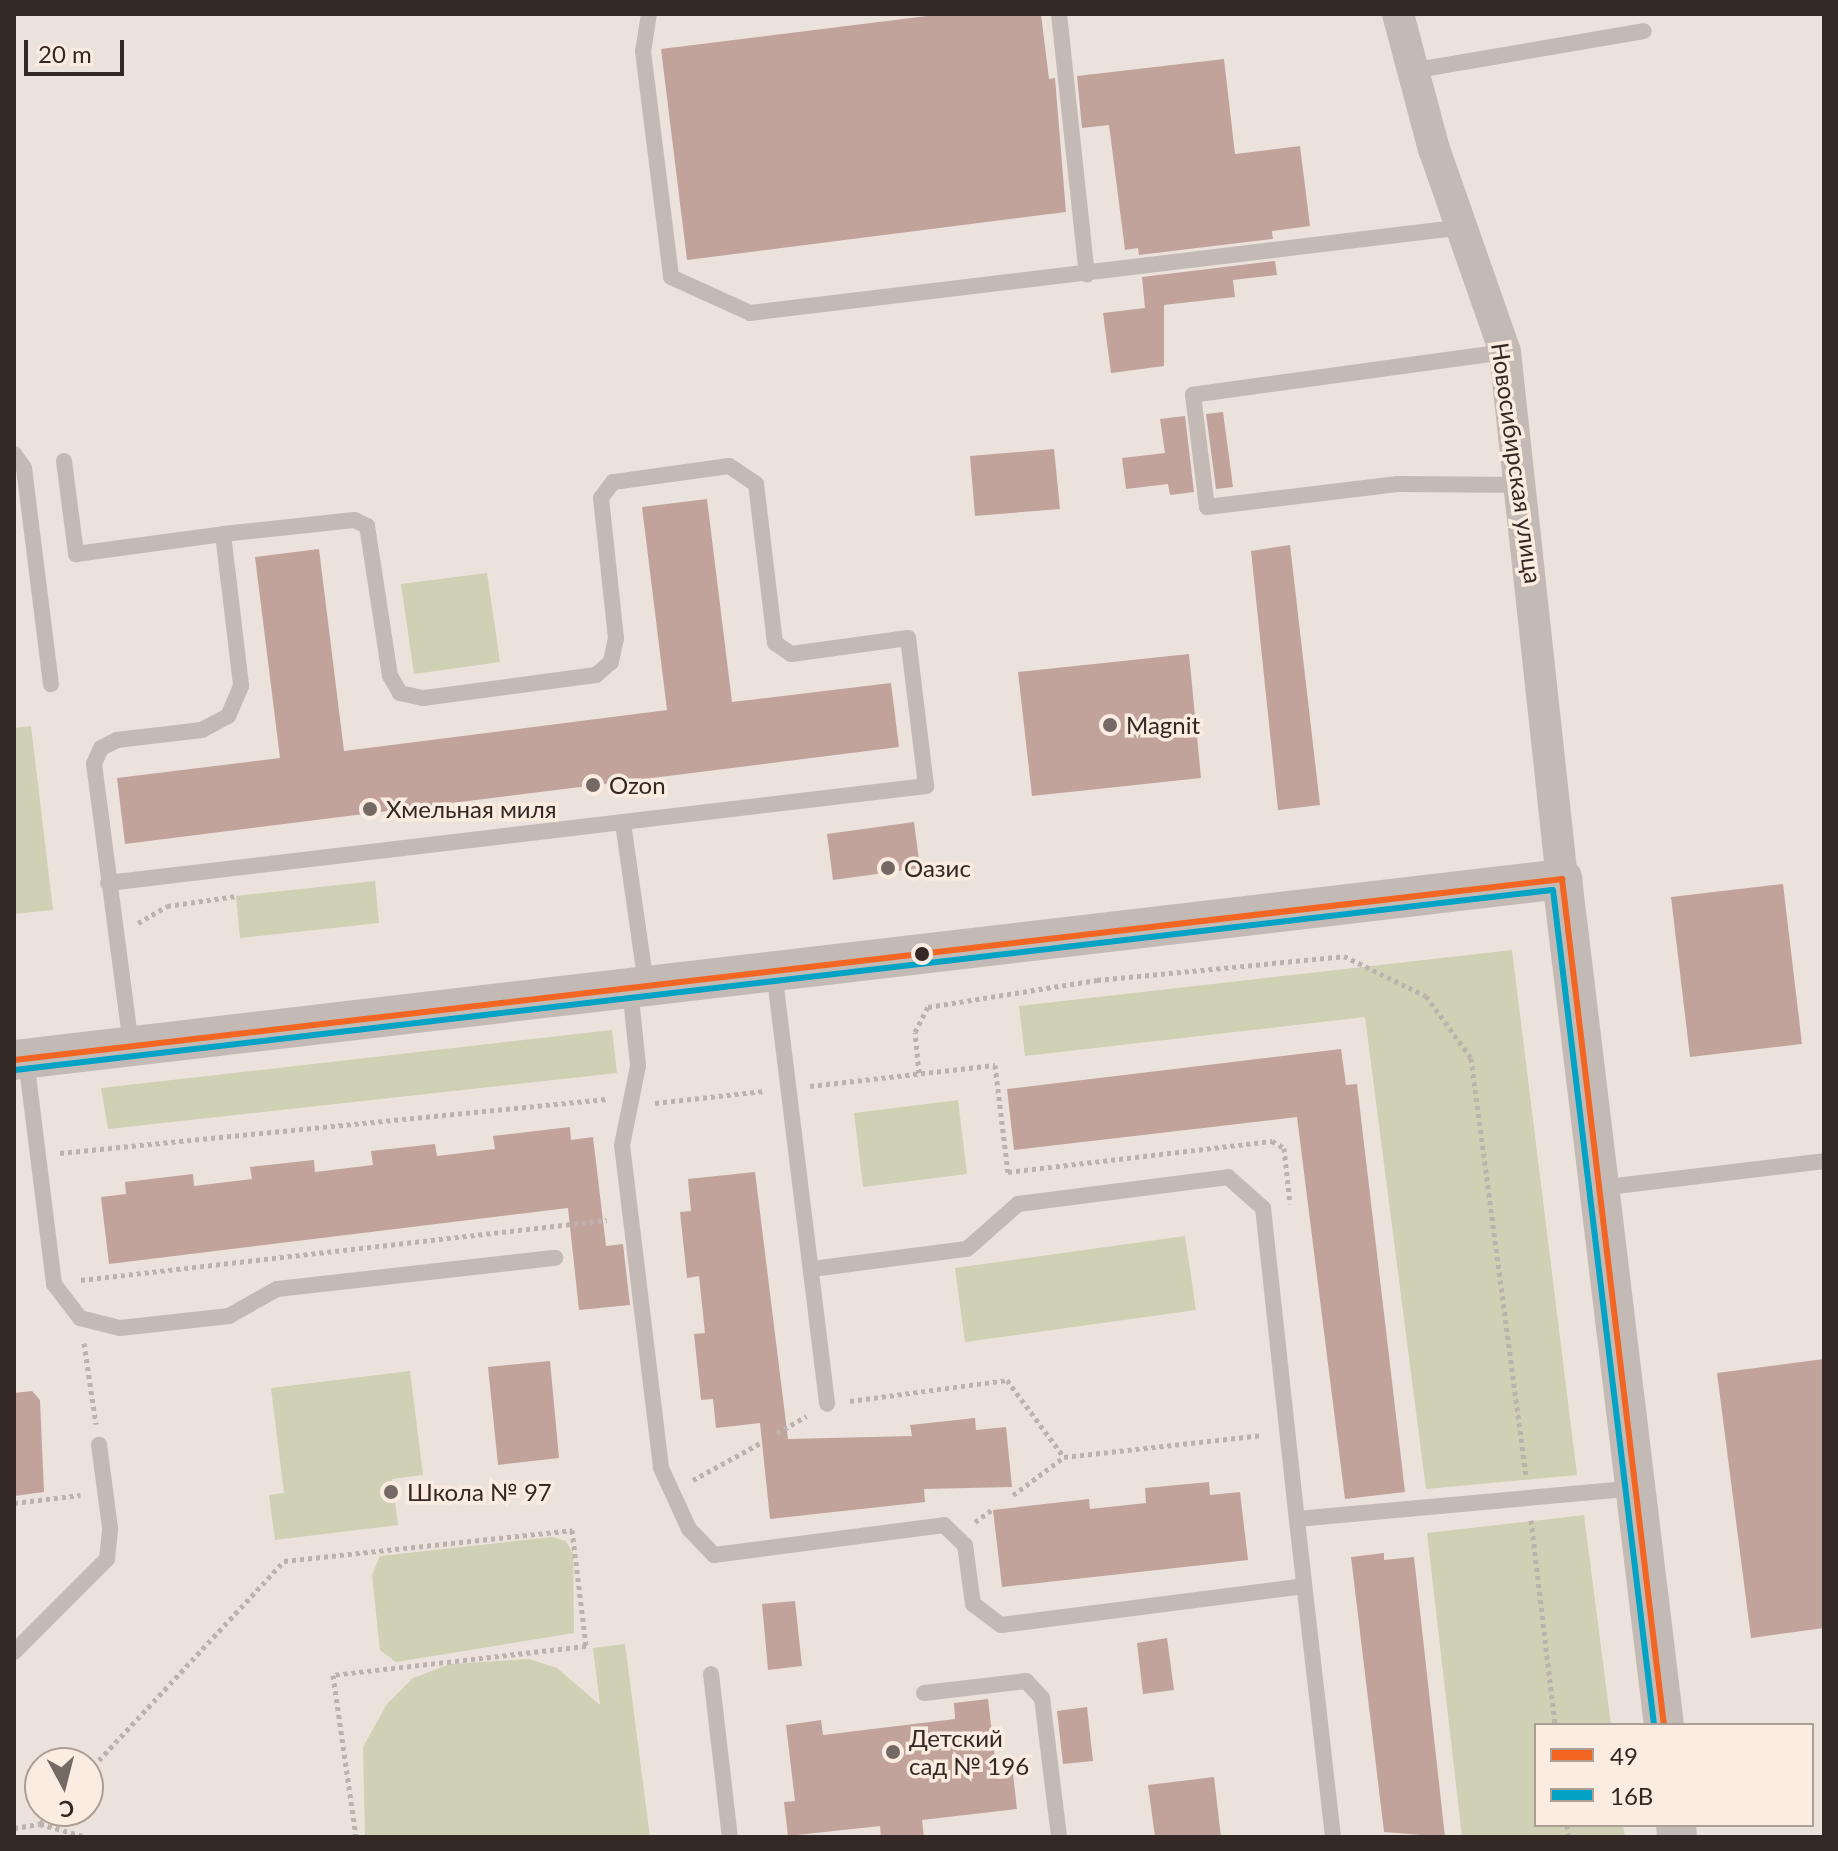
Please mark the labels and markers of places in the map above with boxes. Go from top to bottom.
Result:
place label: Magnit [1126,711,1200,739]
marker: Magnit [1101,716,1119,734]
place label: Ozon [609,771,666,799]
marker: Ozon [584,776,602,794]
place label: Хмельная миля [386,795,556,823]
marker: Хмельная миля [361,800,379,818]
place label: Оазис [904,854,971,882]
marker: Оазис [879,859,897,877]
unlabelled marker [914,946,930,962]
place label: Школа № 97 [407,1478,552,1506]
marker: Школа № 97 [382,1483,400,1501]
place label: Детский сад № 196 [909,1724,1029,1780]
marker: Детский сад № 196 [884,1743,902,1761]

